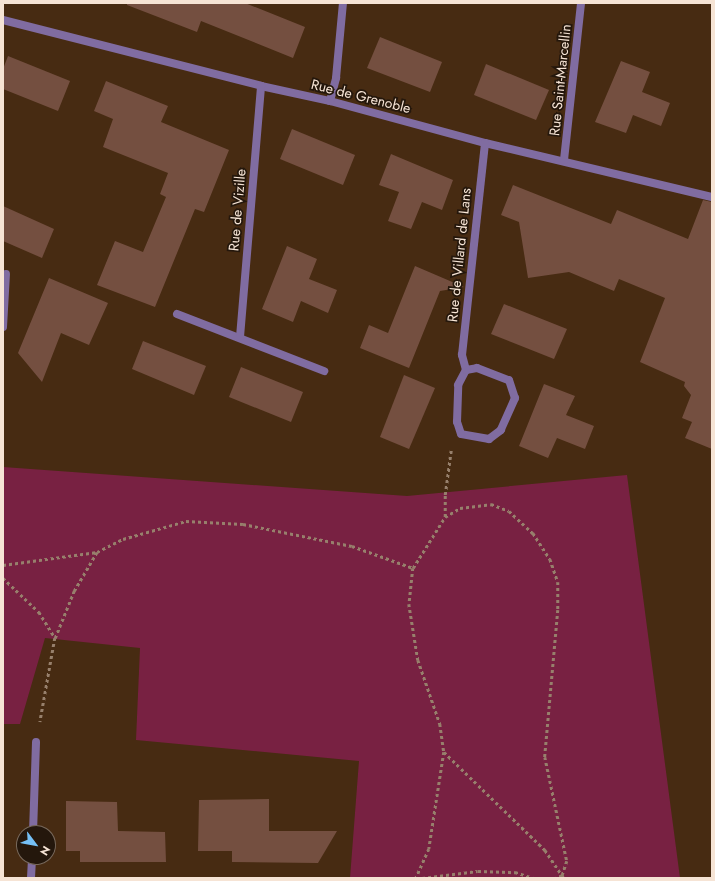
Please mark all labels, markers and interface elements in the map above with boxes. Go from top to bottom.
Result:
street label: Rue Saint-Marcellin [546,23,574,137]
street label: Rue de Grenoble [309,76,413,116]
street label: Rue de Vizille [225,168,249,252]
street label: Rue de Villard de Lans [444,187,474,323]
north arrow [16,825,56,865]
text: N [36,843,54,859]

